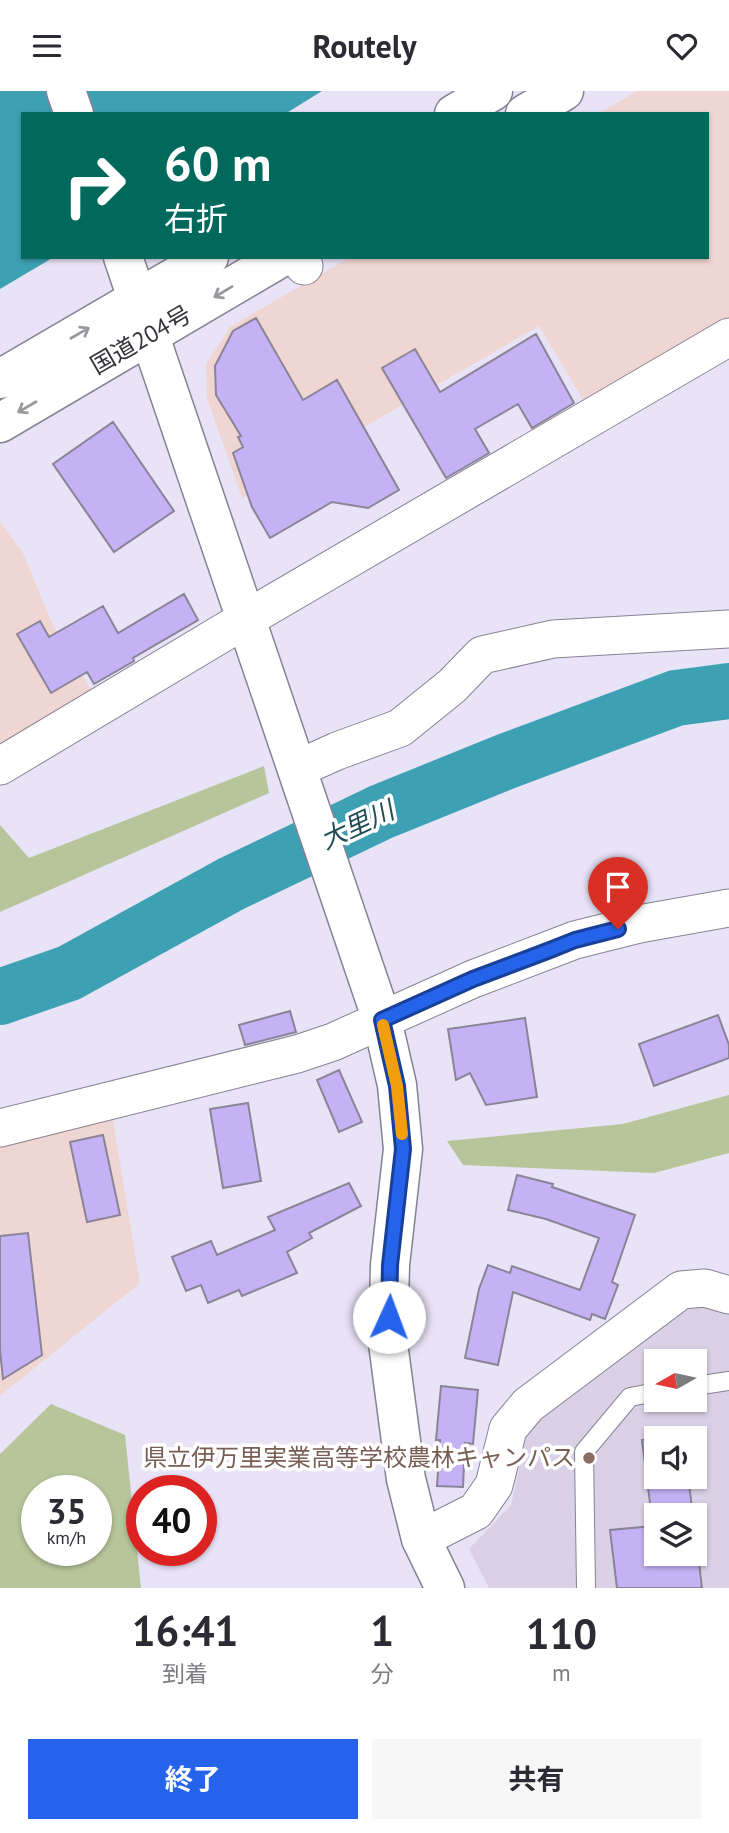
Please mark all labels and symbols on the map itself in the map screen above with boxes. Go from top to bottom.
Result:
one-way arrow [214,285,234,299]
street label: 国道204号 [85,298,197,381]
one-way arrow [70,326,90,340]
one-way arrow [17,400,37,414]
water label: 大里川 [314,792,402,856]
pin [588,857,648,929]
position arrow [352,1280,426,1354]
north arrow [644,1349,707,1412]
place label: 県立伊万里実業高等学校農林キャンパス [143,1442,575,1473]
marker: 県立伊万里実業高等学校農林キャンパス [581,1450,597,1466]
speed limit sign: 40 [126,1475,217,1566]

